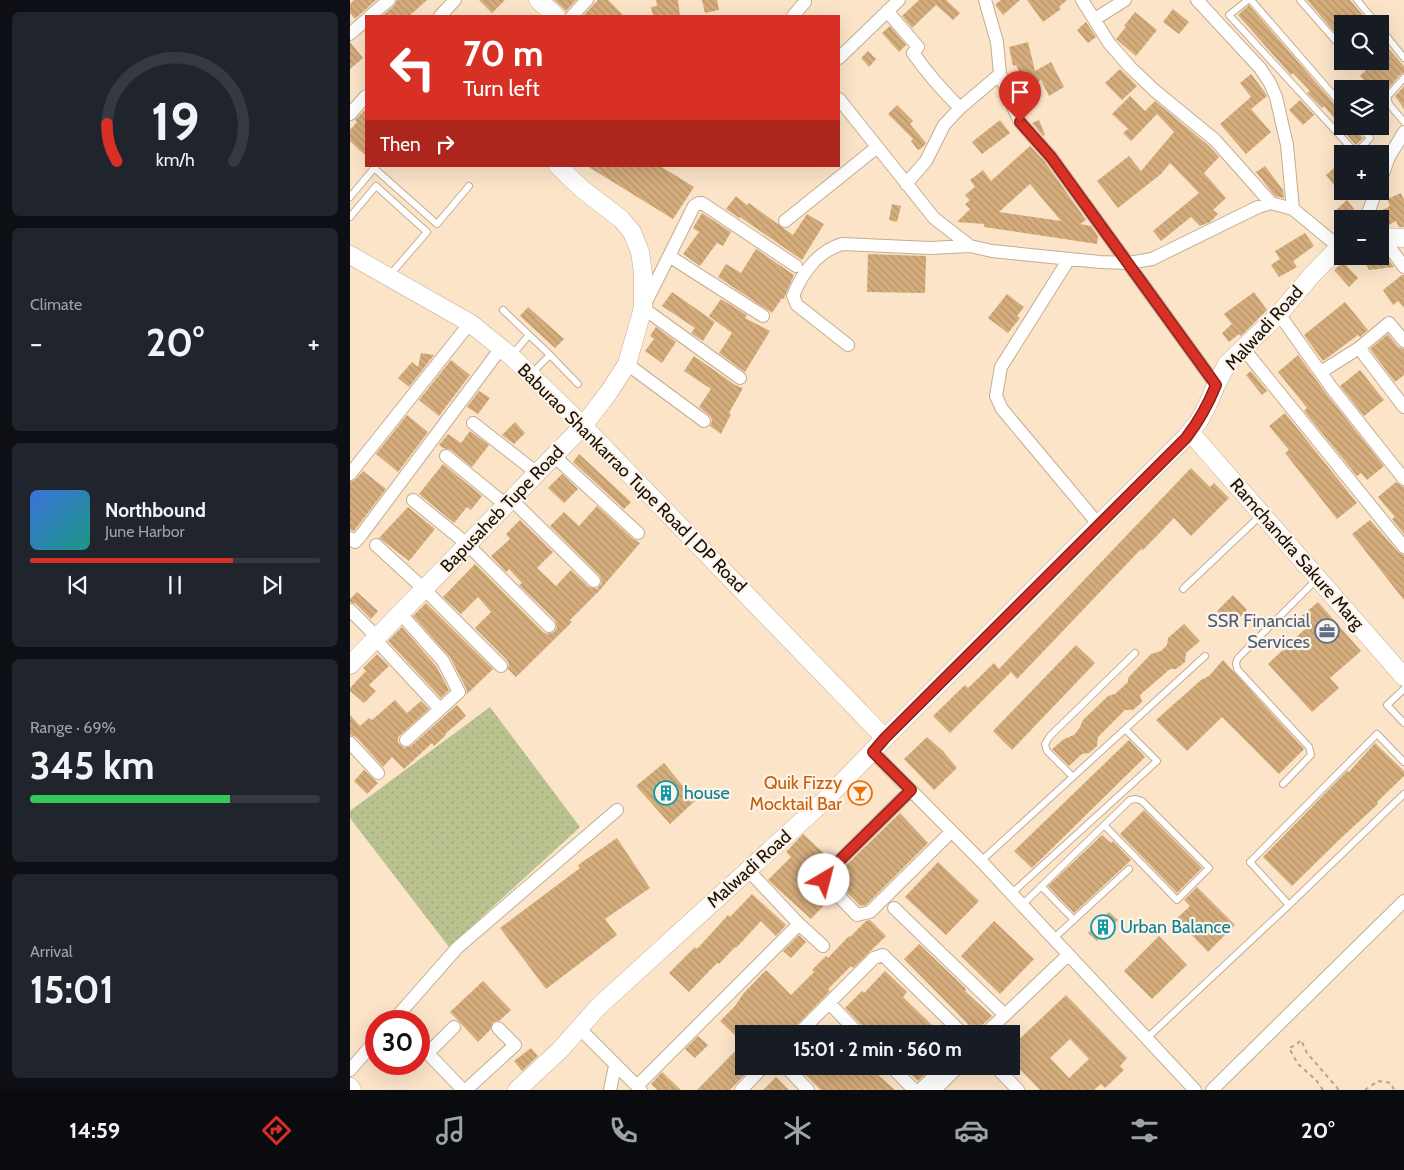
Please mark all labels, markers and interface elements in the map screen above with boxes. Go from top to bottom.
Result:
map controls [1334,15,1389,265]
button: search [1334,15,1389,70]
text: 70 m [463,32,544,75]
icon: left [380,35,445,100]
pin [999,71,1041,122]
text: Turn left [463,75,540,102]
icon: arrive [1006,78,1034,106]
button: layers [1334,80,1389,135]
text: 19 [151,90,199,153]
icon: right [431,130,459,158]
text: Then [380,133,421,156]
button: + [1334,145,1389,200]
text: km/h [155,149,195,170]
button: − [1334,210,1389,265]
street label: Malwadi Road [1220,281,1308,375]
text: Climate [30,295,82,314]
text: 20° [146,319,204,366]
text: − [30,326,42,360]
text: + [308,326,320,360]
street label: Baburao Shankarrao Tupe Road | DP Road [513,359,751,597]
street label: Bapusaheb Tupe Road [436,441,568,577]
street label: Ramchandra Sakure Marg [1225,474,1369,635]
text: Northbound [105,499,206,522]
text: June Harbor [105,522,185,541]
icon: previous [64,571,92,599]
icon: pause [161,571,189,599]
icon: next [258,571,286,599]
place label: SSR Financial Services [1207,610,1311,653]
office icon: SSR Financial Services [1314,618,1340,644]
text: Range · 69% [30,718,116,737]
text: 345 km [30,742,155,789]
place label: Quik Fizzy Mocktail Bar [750,772,842,815]
building icon: house [653,780,679,806]
bar icon: Quik Fizzy Mocktail Bar [847,780,873,806]
place label: house [684,782,730,804]
street label: Malwadi Road [702,825,796,913]
position arrow [797,853,849,905]
building icon: Urban Balance [1090,914,1116,940]
place label: Urban Balance [1120,916,1231,938]
text: Arrival [30,942,73,961]
text: 15:01 [30,966,114,1013]
speed limit sign: 30 [365,1010,430,1075]
text: 15:01 · 2 min · 560 m [793,1038,962,1061]
icon: directions [259,1113,294,1148]
icon: music [433,1113,468,1148]
icon: phone [606,1113,641,1148]
icon: climate [780,1113,815,1148]
icon: car [954,1113,989,1148]
icon: filters [1127,1113,1162,1148]
text: 14:59 [69,1117,120,1144]
text: 20° [1301,1117,1335,1144]

